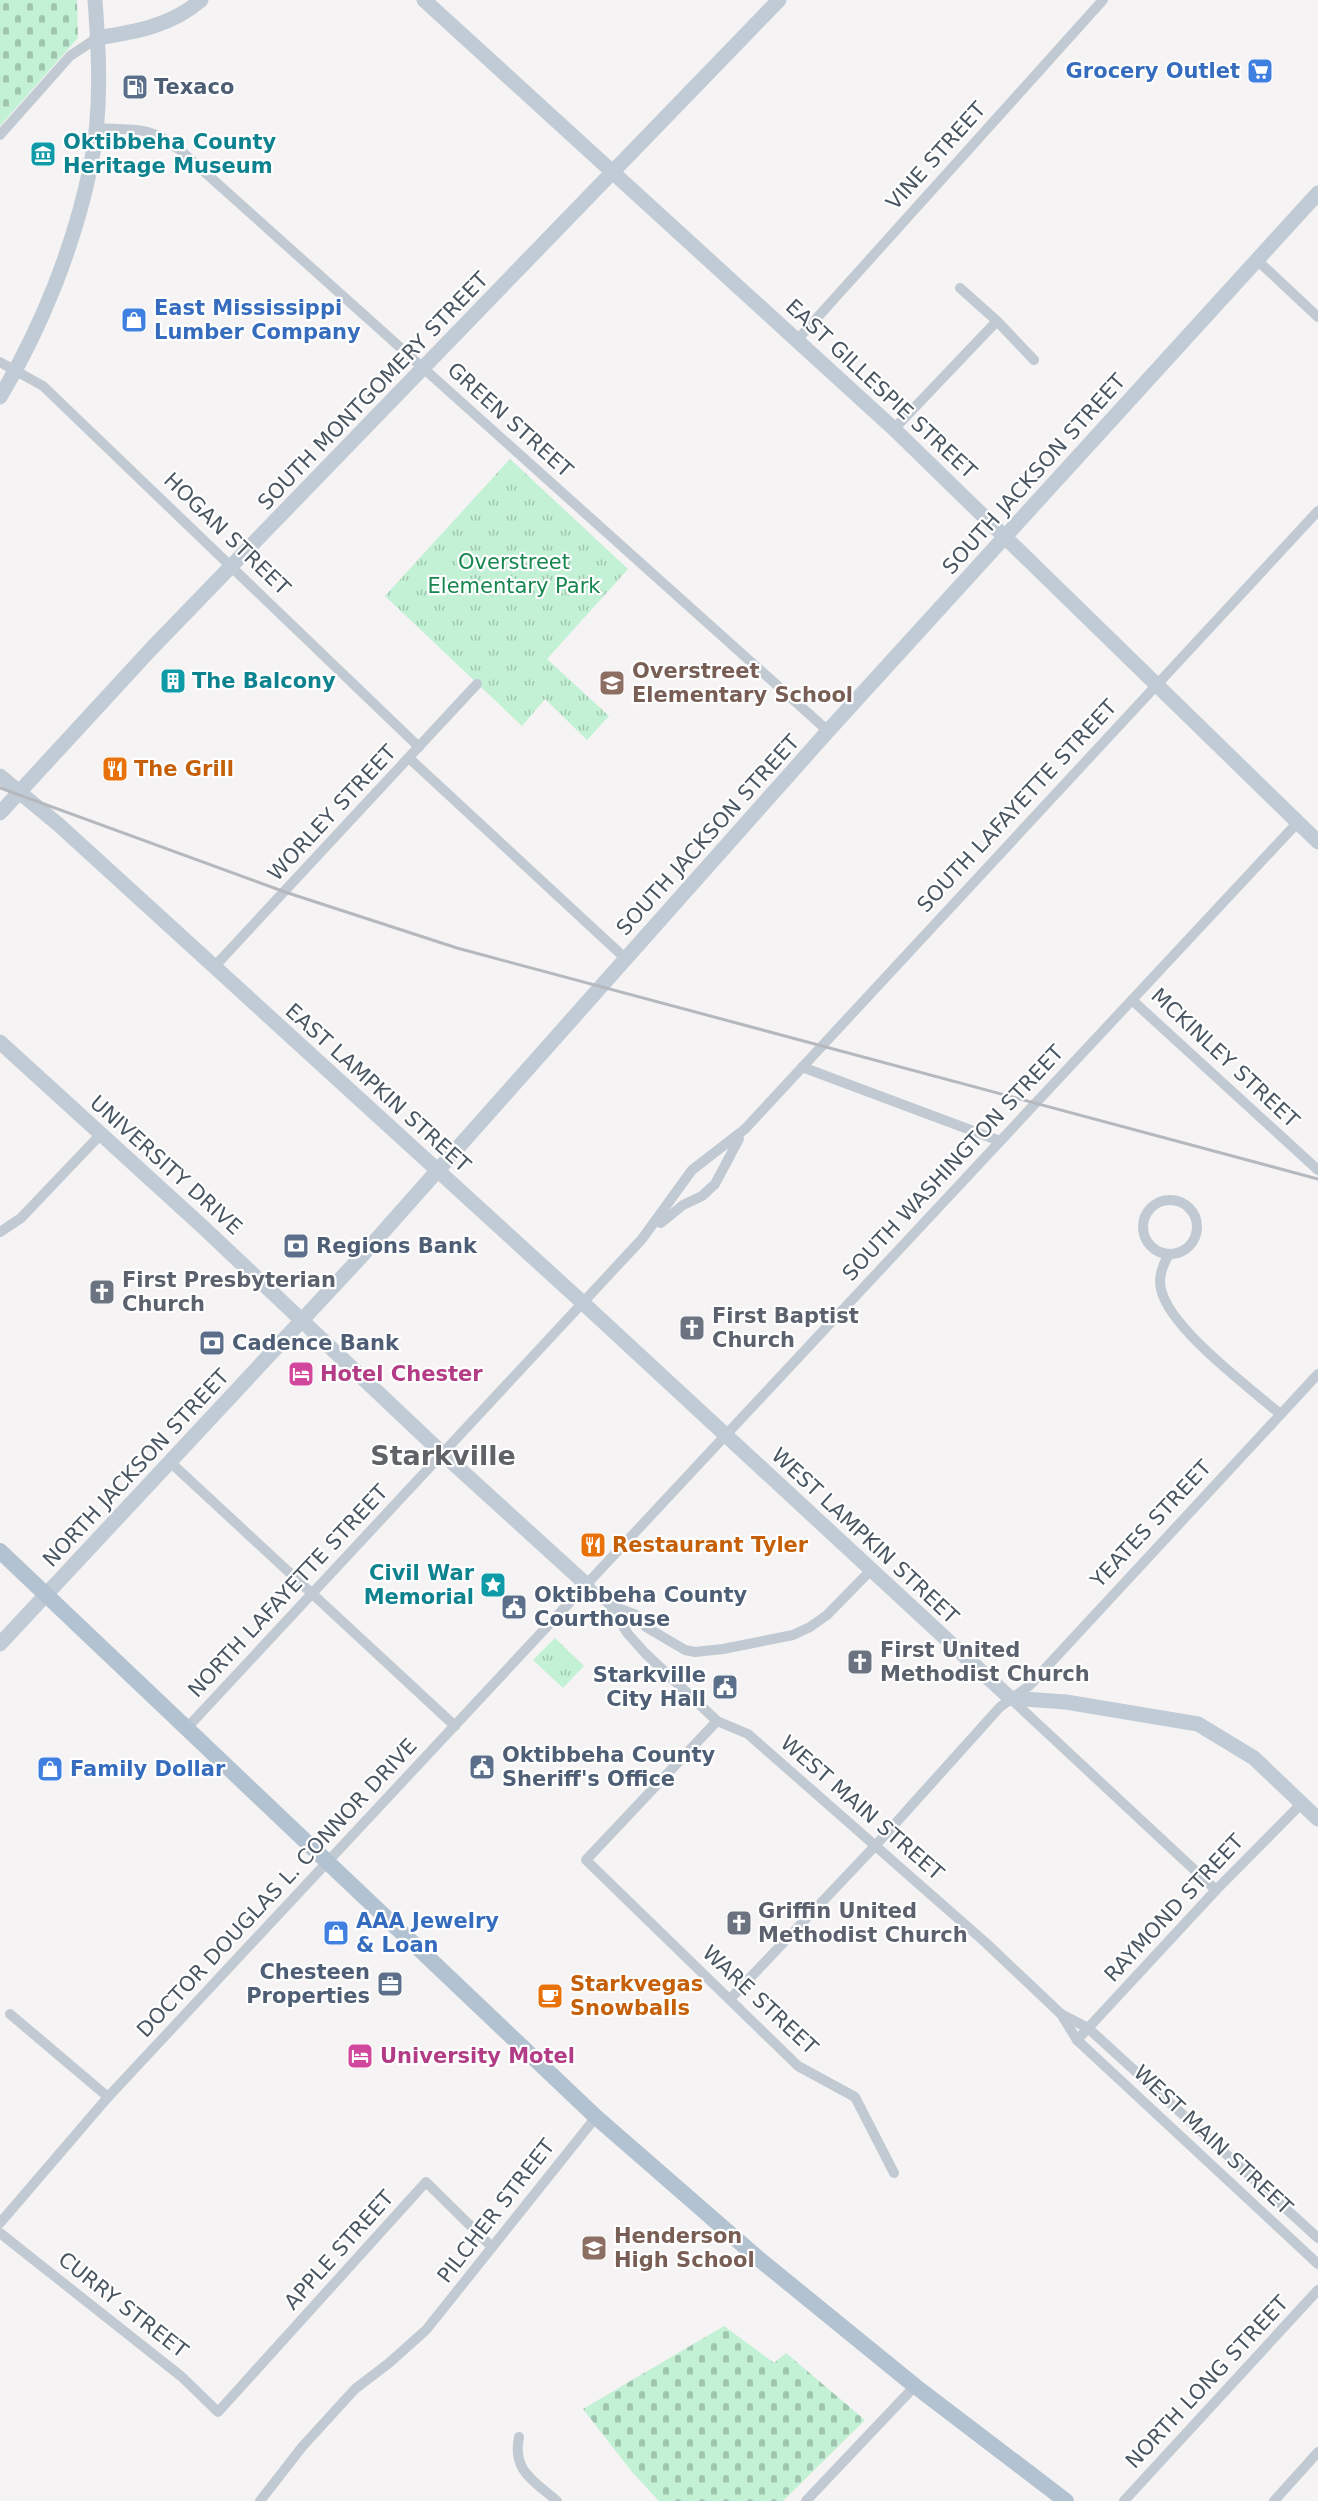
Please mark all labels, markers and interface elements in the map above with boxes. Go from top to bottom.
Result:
supermarket icon: Grocery Outlet [1245,56,1275,86]
place label: Grocery Outlet [1066,59,1240,83]
fuel station icon: Texaco [120,72,150,102]
place label: Texaco [154,75,234,99]
street label: VINE STREET [881,97,991,215]
place label: Oktibbeha County Heritage Museum [63,130,277,178]
museum icon: Oktibbeha County Heritage Museum [28,139,58,169]
street label: SOUTH MONTGOMERY STREET [253,267,493,515]
street label: EAST GILLESPIE STREET [781,294,981,484]
place label: East Mississippi Lumber Company [154,296,361,344]
shop icon: East Mississippi Lumber Company [119,305,149,335]
street label: GREEN STREET [443,358,578,483]
street label: SOUTH JACKSON STREET [938,369,1130,579]
street label: HOGAN STREET [159,468,295,600]
park label: Overstreet Elementary Park [428,550,601,598]
place label: Overstreet Elementary School [632,659,853,707]
building icon: The Balcony [158,666,188,696]
school or university icon: Overstreet Elementary School [597,668,627,698]
place label: The Balcony [192,669,336,693]
street label: SOUTH LAFAYETTE STREET [912,695,1122,917]
street label: SOUTH JACKSON STREET [612,730,804,940]
street label: WORLEY STREET [263,740,401,886]
restaurant icon: The Grill [100,754,130,784]
place label: The Grill [134,757,234,781]
street label: MCKINLEY STREET [1146,983,1304,1133]
street label: EAST LAMPKIN STREET [281,999,475,1177]
street label: SOUTH WASHINGTON STREET [838,1040,1069,1286]
street label: UNIVERSITY DRIVE [85,1091,247,1239]
bank icon: Regions Bank [281,1231,311,1261]
place label: Regions Bank [316,1234,478,1258]
place label: First Presbyterian Church [122,1268,336,1316]
church icon: First Presbyterian Church [87,1277,117,1307]
place label: First Baptist Church [712,1304,859,1352]
church icon: First Baptist Church [677,1313,707,1343]
bank icon: Cadence Bank [197,1328,227,1358]
place label: Cadence Bank [232,1331,400,1355]
hotel icon: Hotel Chester [286,1359,316,1389]
place label: Hotel Chester [320,1362,483,1386]
street label: NORTH JACKSON STREET [38,1364,234,1572]
district label: Starkville [370,1440,516,1471]
street label: WEST LAMPKIN STREET [767,1443,964,1629]
street label: YEATES STREET [1085,1455,1216,1593]
street label: NORTH LAFAYETTE STREET [183,1480,393,1702]
restaurant icon: Restaurant Tyler [578,1530,608,1560]
place label: Restaurant Tyler [612,1533,809,1557]
place label: Civil War Memorial [364,1561,475,1609]
place icon: Civil War Memorial [478,1570,508,1600]
place label: Oktibbeha County Courthouse [534,1583,748,1631]
public building icon: Oktibbeha County Courthouse [499,1592,529,1622]
place label: First United Methodist Church [880,1638,1090,1686]
church icon: First United Methodist Church [845,1647,875,1677]
place label: Starkville City Hall [593,1663,706,1711]
public building icon: Starkville City Hall [710,1672,740,1702]
street label: WEST MAIN STREET [776,1731,949,1885]
street label: DOCTOR DOUGLAS L. CONNOR DRIVE [132,1734,422,2042]
place label: Oktibbeha County Sheriff's Office [502,1743,716,1791]
public building icon: Oktibbeha County Sheriff's Office [467,1752,497,1782]
shop icon: Family Dollar [35,1754,65,1784]
place label: Family Dollar [70,1757,226,1781]
street label: RAYMOND STREET [1100,1829,1249,1987]
place label: Griffin United Methodist Church [758,1899,968,1947]
church icon: Griffin United Methodist Church [724,1908,754,1938]
place label: AAA Jewelry & Loan [356,1909,499,1957]
shop icon: AAA Jewelry & Loan [321,1918,351,1948]
street label: WARE STREET [697,1941,823,2060]
place label: Chesteen Properties [246,1960,370,2008]
office icon: Chesteen Properties [375,1969,405,1999]
place label: Starkvegas Snowballs [570,1972,703,2020]
cafe icon: Starkvegas Snowballs [535,1981,565,2011]
hotel icon: University Motel [345,2041,375,2071]
place label: University Motel [380,2044,575,2068]
street label: WEST MAIN STREET [1129,2060,1297,2220]
street label: PILCHER STREET [432,2134,560,2288]
street label: APPLE STREET [279,2186,399,2314]
place label: Henderson High School [614,2224,755,2272]
school or university icon: Henderson High School [579,2233,609,2263]
street label: CURRY STREET [54,2247,193,2363]
street label: NORTH LONG STREET [1121,2291,1293,2473]

